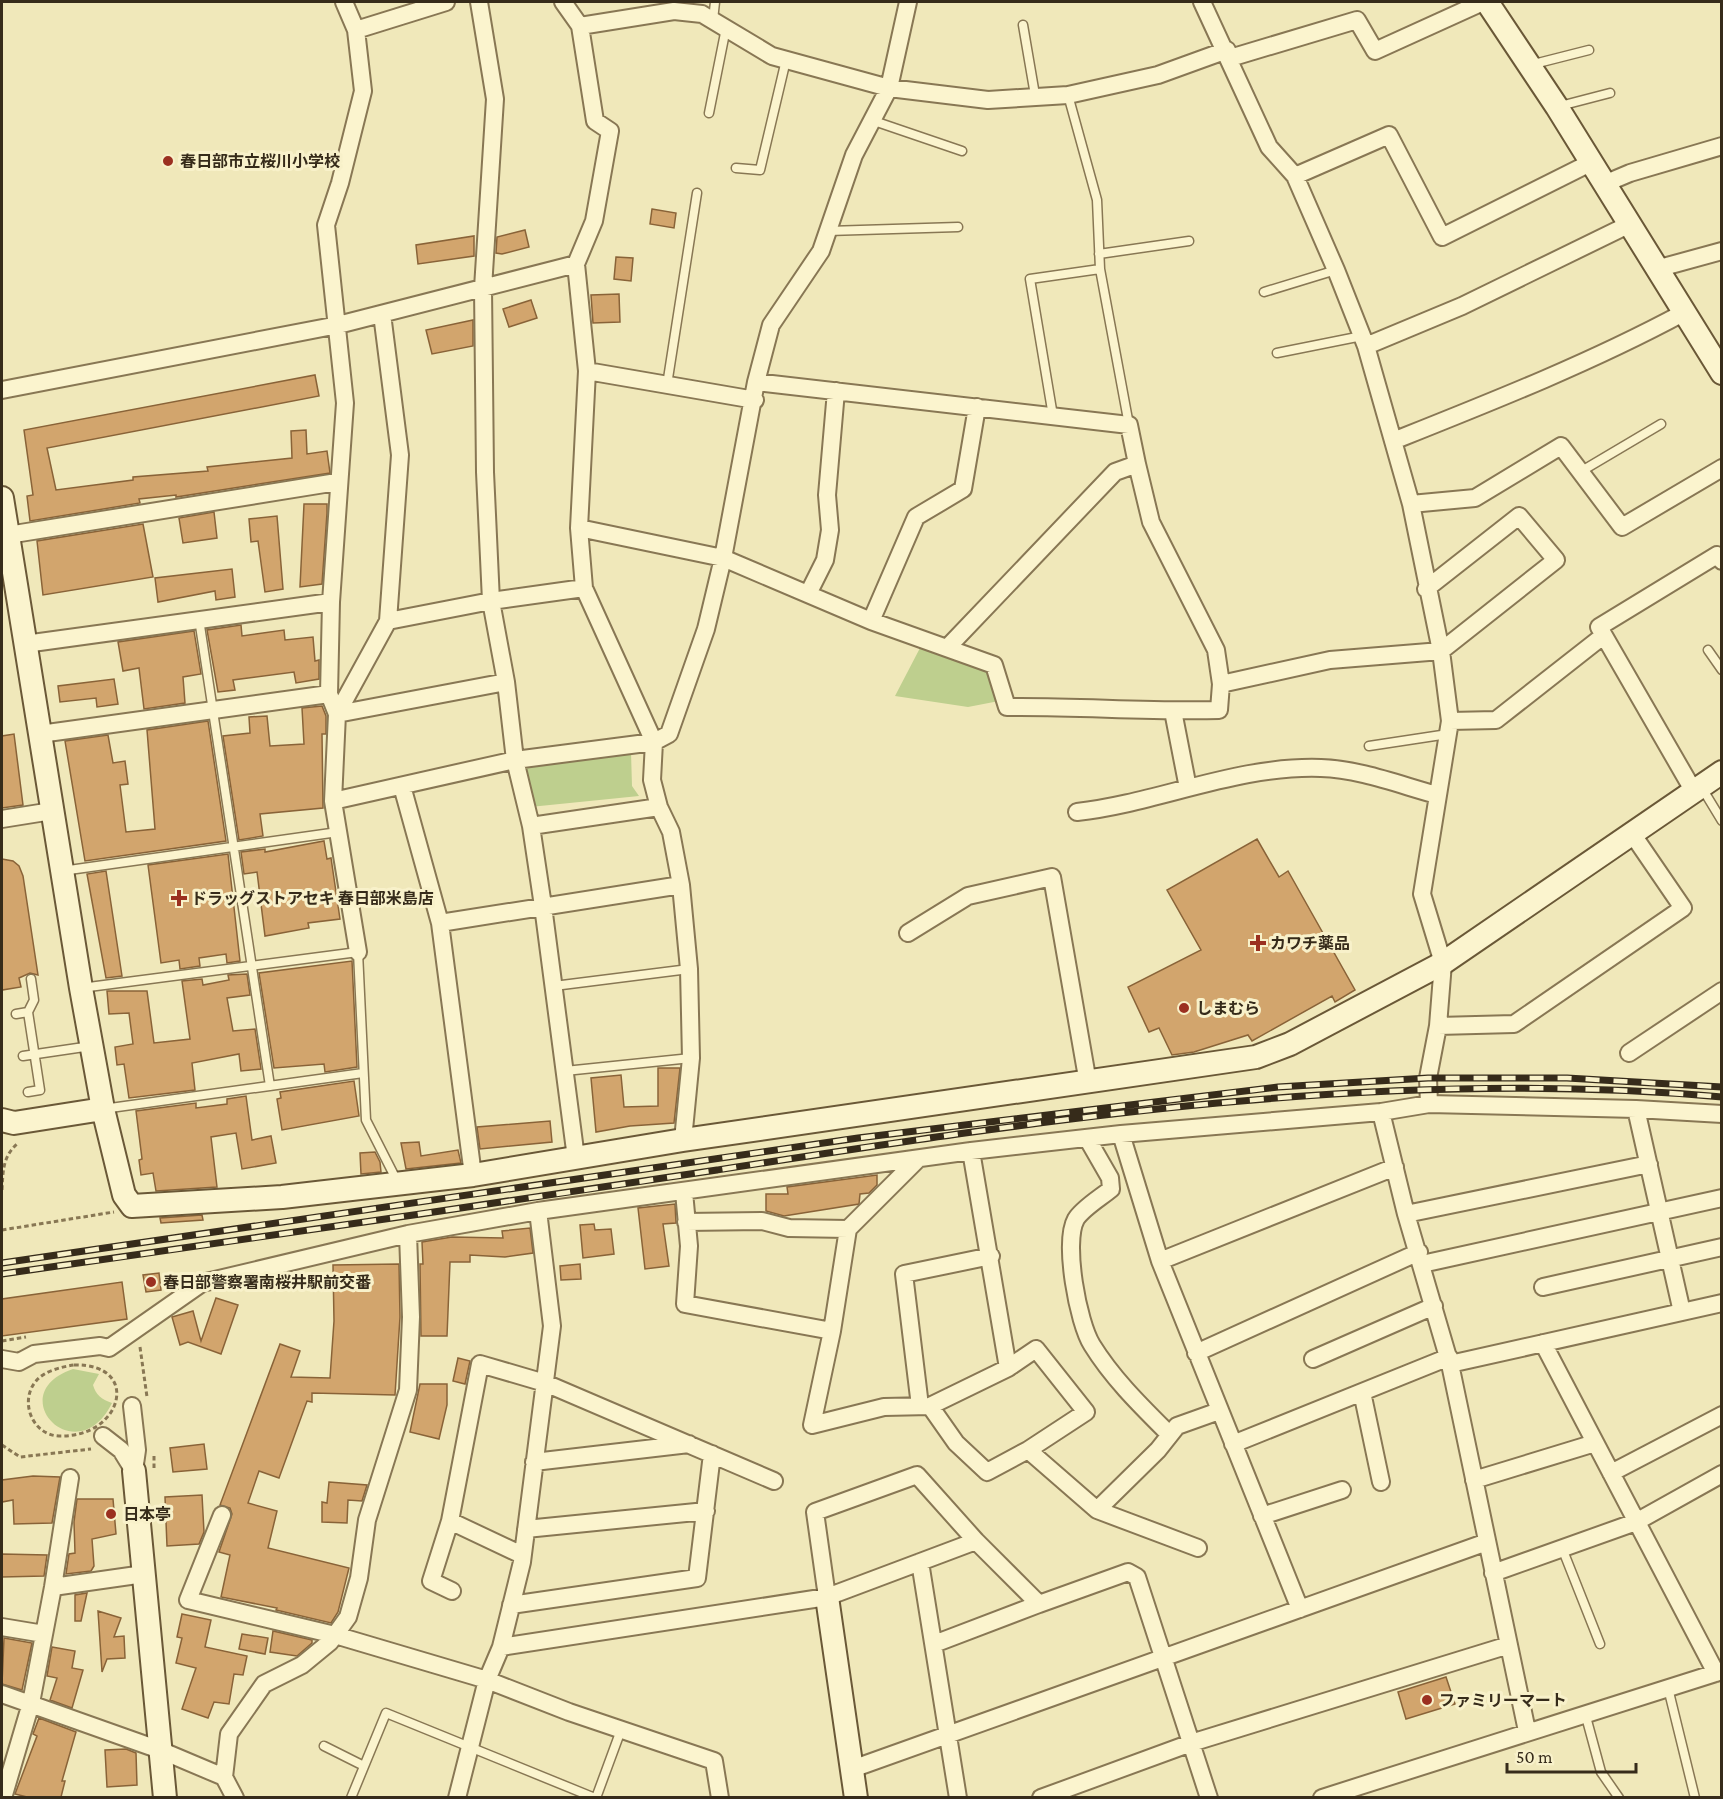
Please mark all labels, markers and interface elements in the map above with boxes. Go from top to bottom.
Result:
place label: 春日部市立桜川小学校 [180,153,340,170]
marker: 春日部市立桜川小学校 [161,154,175,168]
place label: ドラッグストアセキ 春日部米島店 [191,889,434,907]
marker: ドラッグストアセキ 春日部米島店 [172,891,186,905]
place label: カワチ薬品 [1270,935,1350,952]
marker: カワチ薬品 [1251,936,1265,950]
place label: しまむら [1196,1000,1260,1017]
marker: しまむら [1177,1001,1191,1015]
place label: 春日部警察署南桜井駅前交番 [163,1273,371,1291]
marker: 春日部警察署南桜井駅前交番 [144,1275,158,1289]
place label: 日本亭 [123,1506,171,1523]
marker: 日本亭 [104,1507,118,1521]
place label: ファミリーマート [1439,1692,1567,1709]
marker: ファミリーマート [1420,1693,1434,1707]
scale bar [1507,1736,1636,1774]
text: 50 m [1516,1747,1553,1767]

